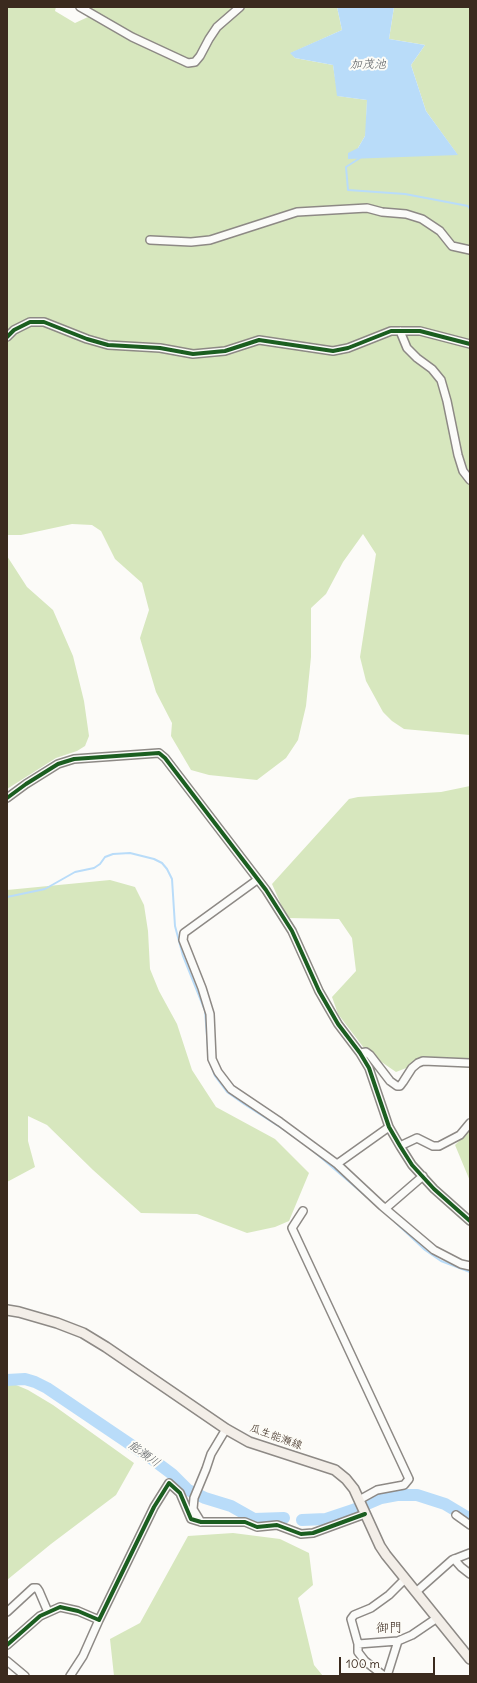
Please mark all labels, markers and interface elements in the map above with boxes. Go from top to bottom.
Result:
water label: 加茂池 [350,58,386,72]
street label: 瓜生能瀬線 [248,1421,304,1453]
water label: 能瀬川 [125,1438,163,1470]
district label: 御門 [376,1620,402,1636]
scale bar [341,1649,437,1675]
text: 100 m [346,1656,380,1671]

